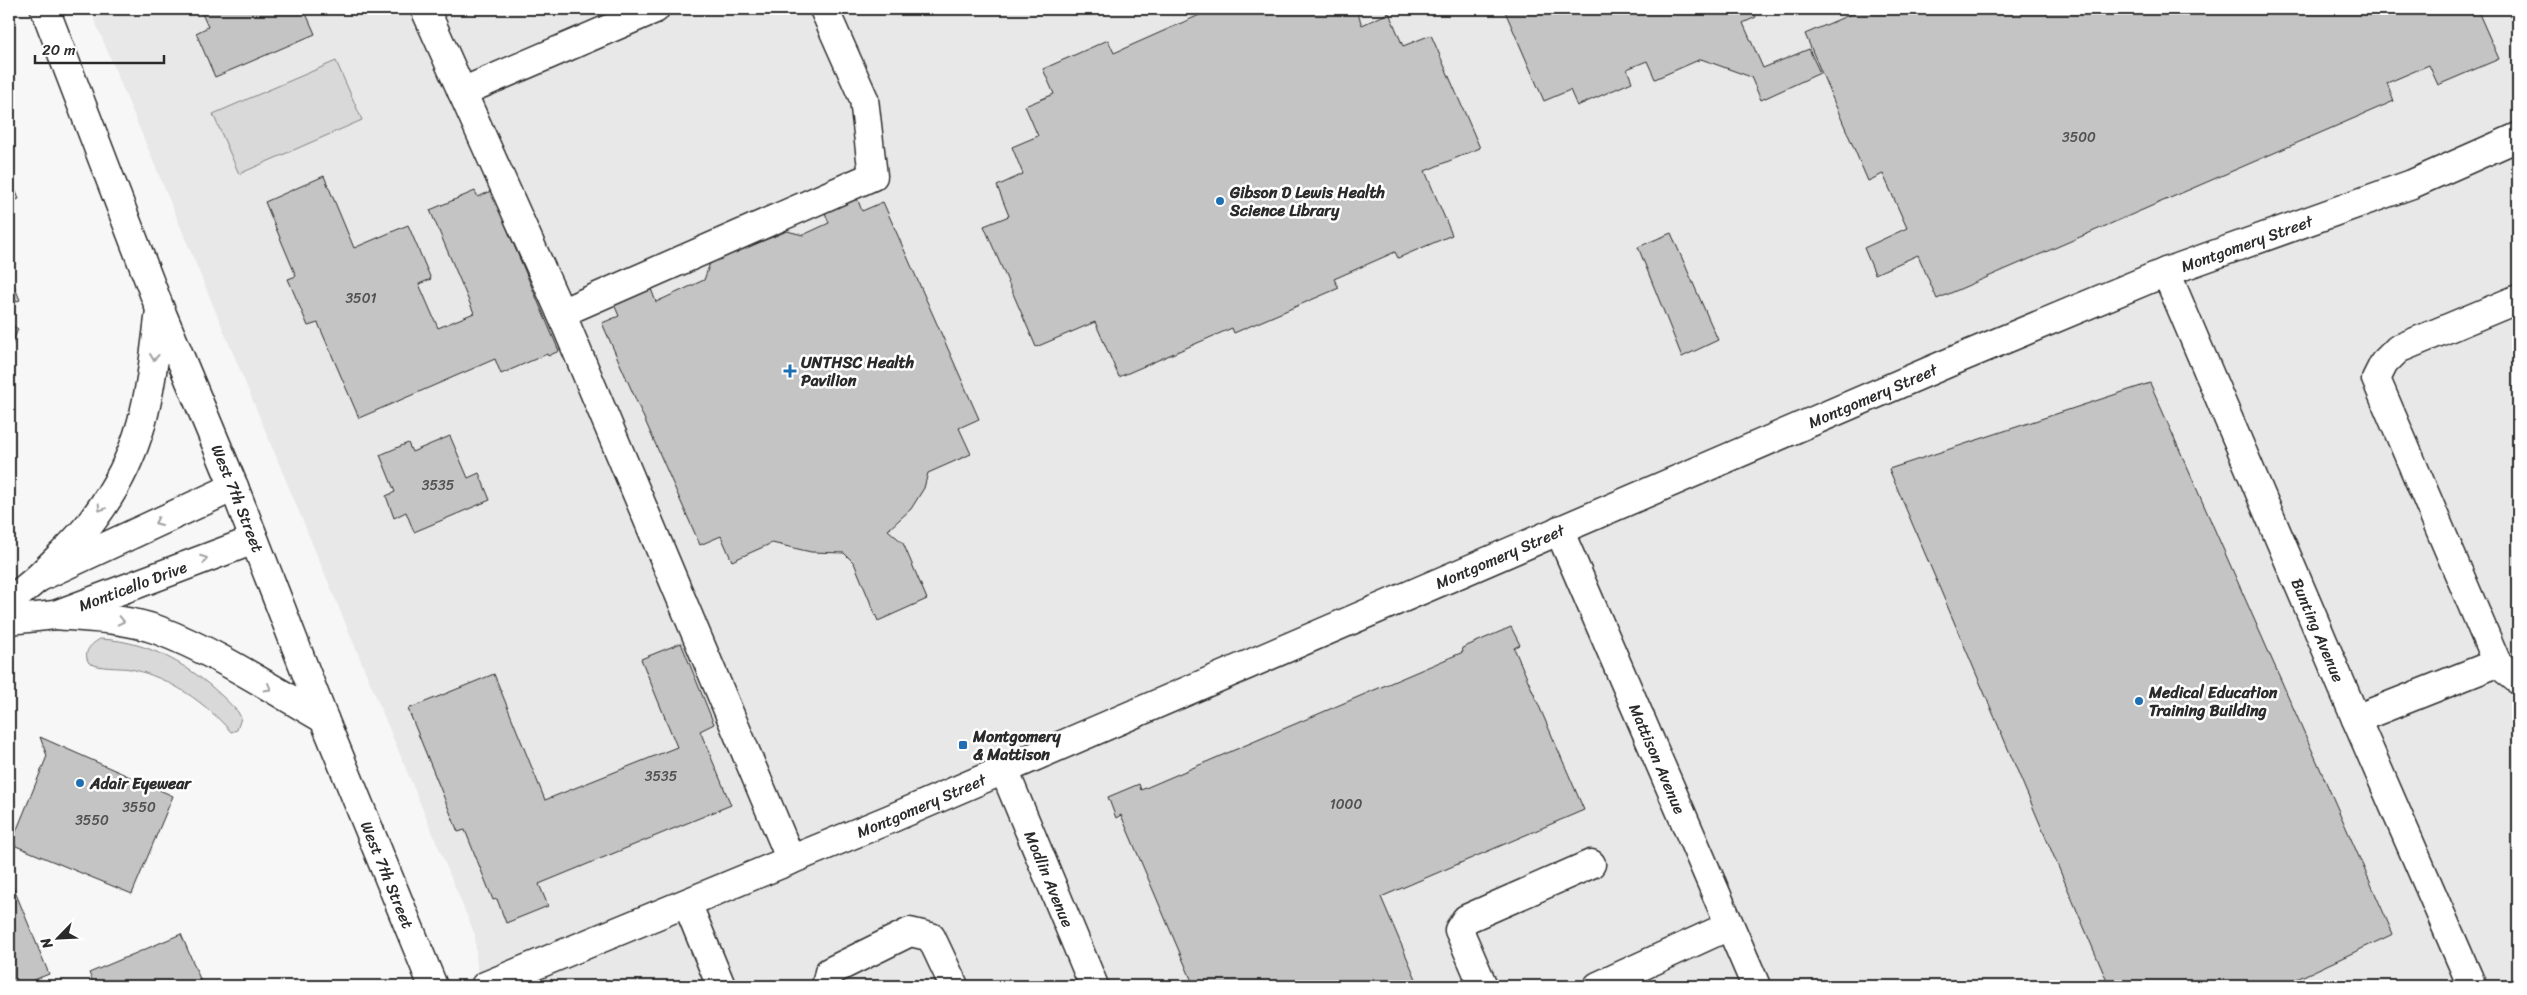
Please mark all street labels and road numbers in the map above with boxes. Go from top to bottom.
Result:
street label: Montgomery Street [2176,206,2317,280]
street label: Montgomery Street [1803,355,1942,436]
street label: West 7th Street [203,440,273,557]
street label: Montgomery Street [1430,515,1570,597]
street label: Monticello Drive [74,552,191,620]
street label: Bunting Avenue [2283,573,2353,687]
street label: Mattison Avenue [1621,699,1695,819]
street label: Montgomery Street [852,765,991,846]
street label: West 7th Street [352,816,423,933]
street label: Modlin Avenue [1016,826,1083,932]

